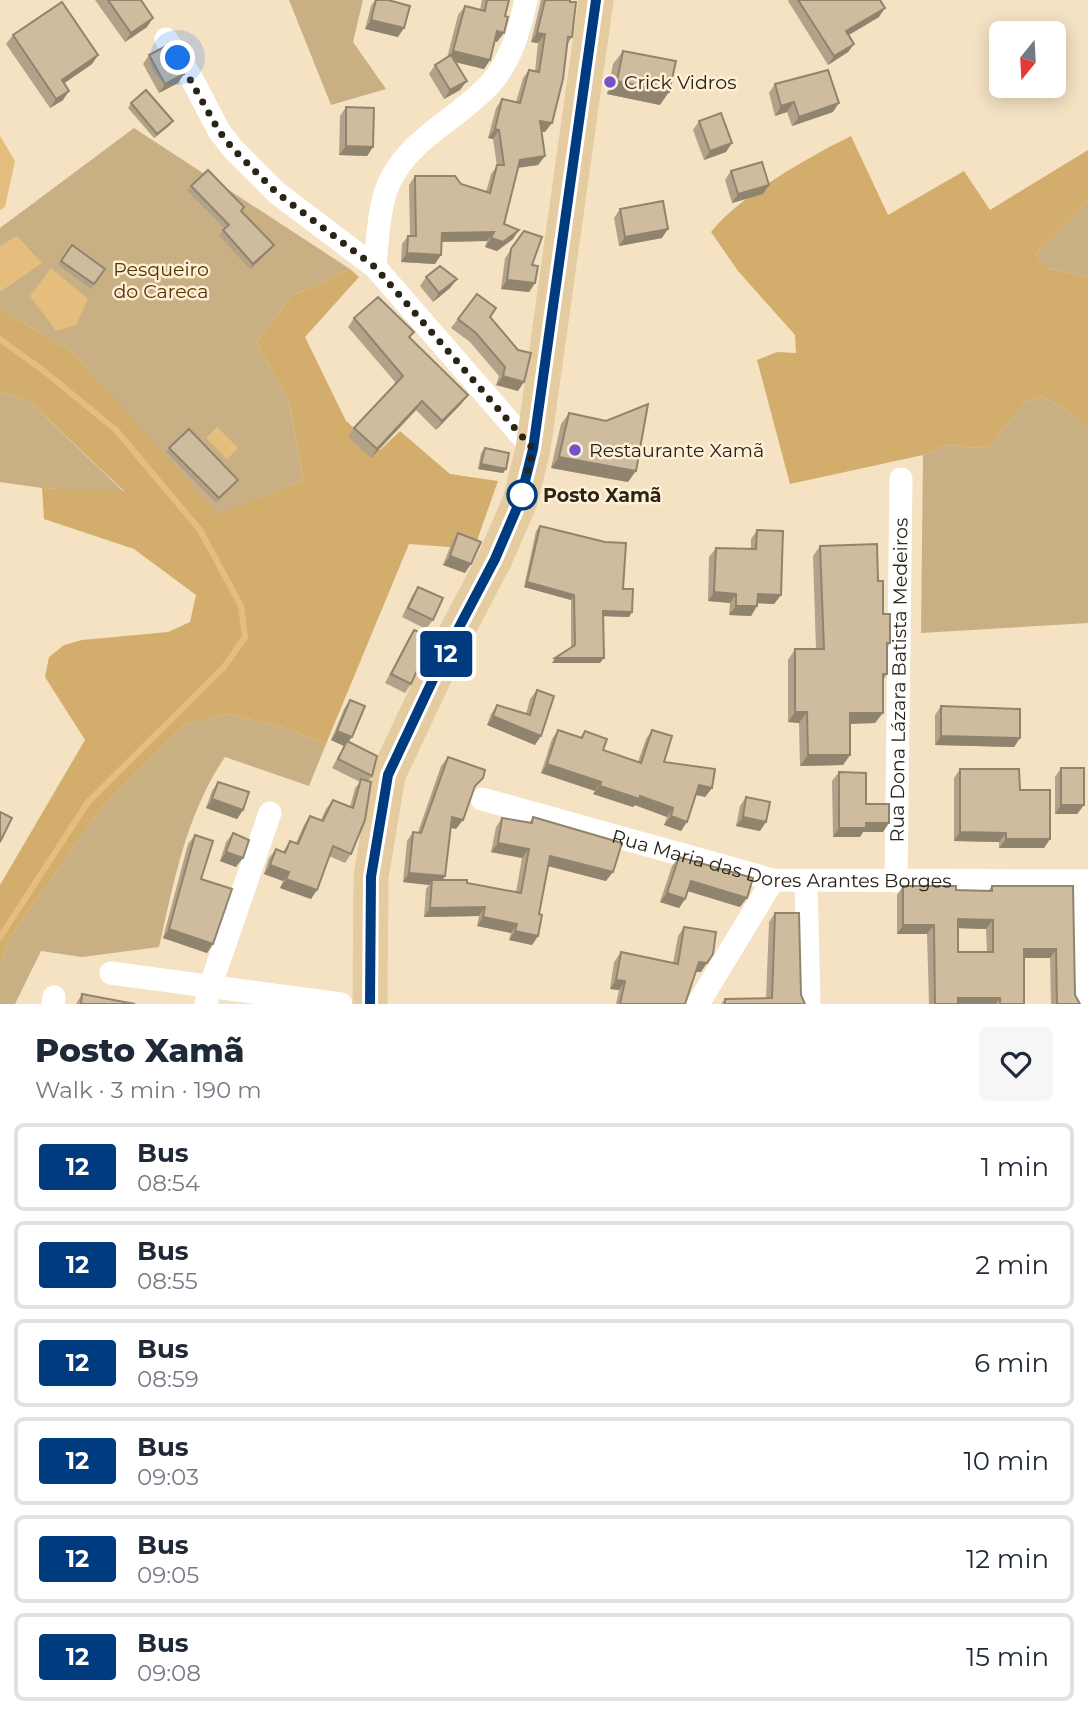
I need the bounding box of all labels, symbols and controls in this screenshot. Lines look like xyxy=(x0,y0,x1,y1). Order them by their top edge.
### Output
north arrow xyxy=(989,21,1066,98)
map controls xyxy=(989,21,1066,98)
your location xyxy=(160,40,195,75)
place label: Crick Vidros xyxy=(624,71,736,94)
marker: Crick Vidros xyxy=(602,74,618,90)
park label: Pesqueiro do Careca xyxy=(113,258,209,303)
place label: Restaurante Xamã xyxy=(589,439,764,462)
marker: Restaurante Xamã xyxy=(567,442,583,458)
marker: Posto Xamã xyxy=(507,480,537,510)
place label: Posto Xamã xyxy=(543,484,662,507)
street label: Rua Dona Lázara Batista Medeiros xyxy=(885,517,913,843)
line badge: 12 xyxy=(414,631,478,677)
text: 12 xyxy=(434,639,458,668)
street label: Rua Maria das Dores Arantes Borges xyxy=(609,825,952,893)
button: heart xyxy=(979,1027,1053,1101)
text: Posto Xamã xyxy=(35,1030,244,1070)
text: Walk · 3 min · 190 m xyxy=(35,1076,262,1104)
text: Bus xyxy=(137,1137,189,1169)
text: 1 min xyxy=(981,1151,1049,1183)
text: 12 xyxy=(66,1152,89,1181)
text: 08:54 xyxy=(137,1169,200,1197)
text: Bus xyxy=(137,1235,189,1267)
text: 2 min xyxy=(975,1249,1049,1281)
text: 12 xyxy=(66,1250,89,1279)
text: 08:55 xyxy=(137,1267,198,1295)
text: Bus xyxy=(137,1333,189,1365)
text: 6 min xyxy=(974,1347,1049,1379)
text: 12 xyxy=(66,1348,89,1377)
text: 08:59 xyxy=(137,1365,199,1393)
text: Bus xyxy=(137,1431,189,1463)
text: 10 min xyxy=(963,1445,1049,1477)
text: 12 xyxy=(66,1446,89,1475)
text: 09:03 xyxy=(137,1463,199,1491)
text: Bus xyxy=(137,1529,189,1561)
text: 12 min xyxy=(966,1543,1049,1575)
text: 12 xyxy=(66,1544,89,1573)
text: 09:05 xyxy=(137,1561,199,1589)
text: Bus xyxy=(137,1627,189,1659)
text: 15 min xyxy=(966,1641,1049,1673)
text: 12 xyxy=(66,1642,89,1671)
text: 09:08 xyxy=(137,1659,201,1687)

